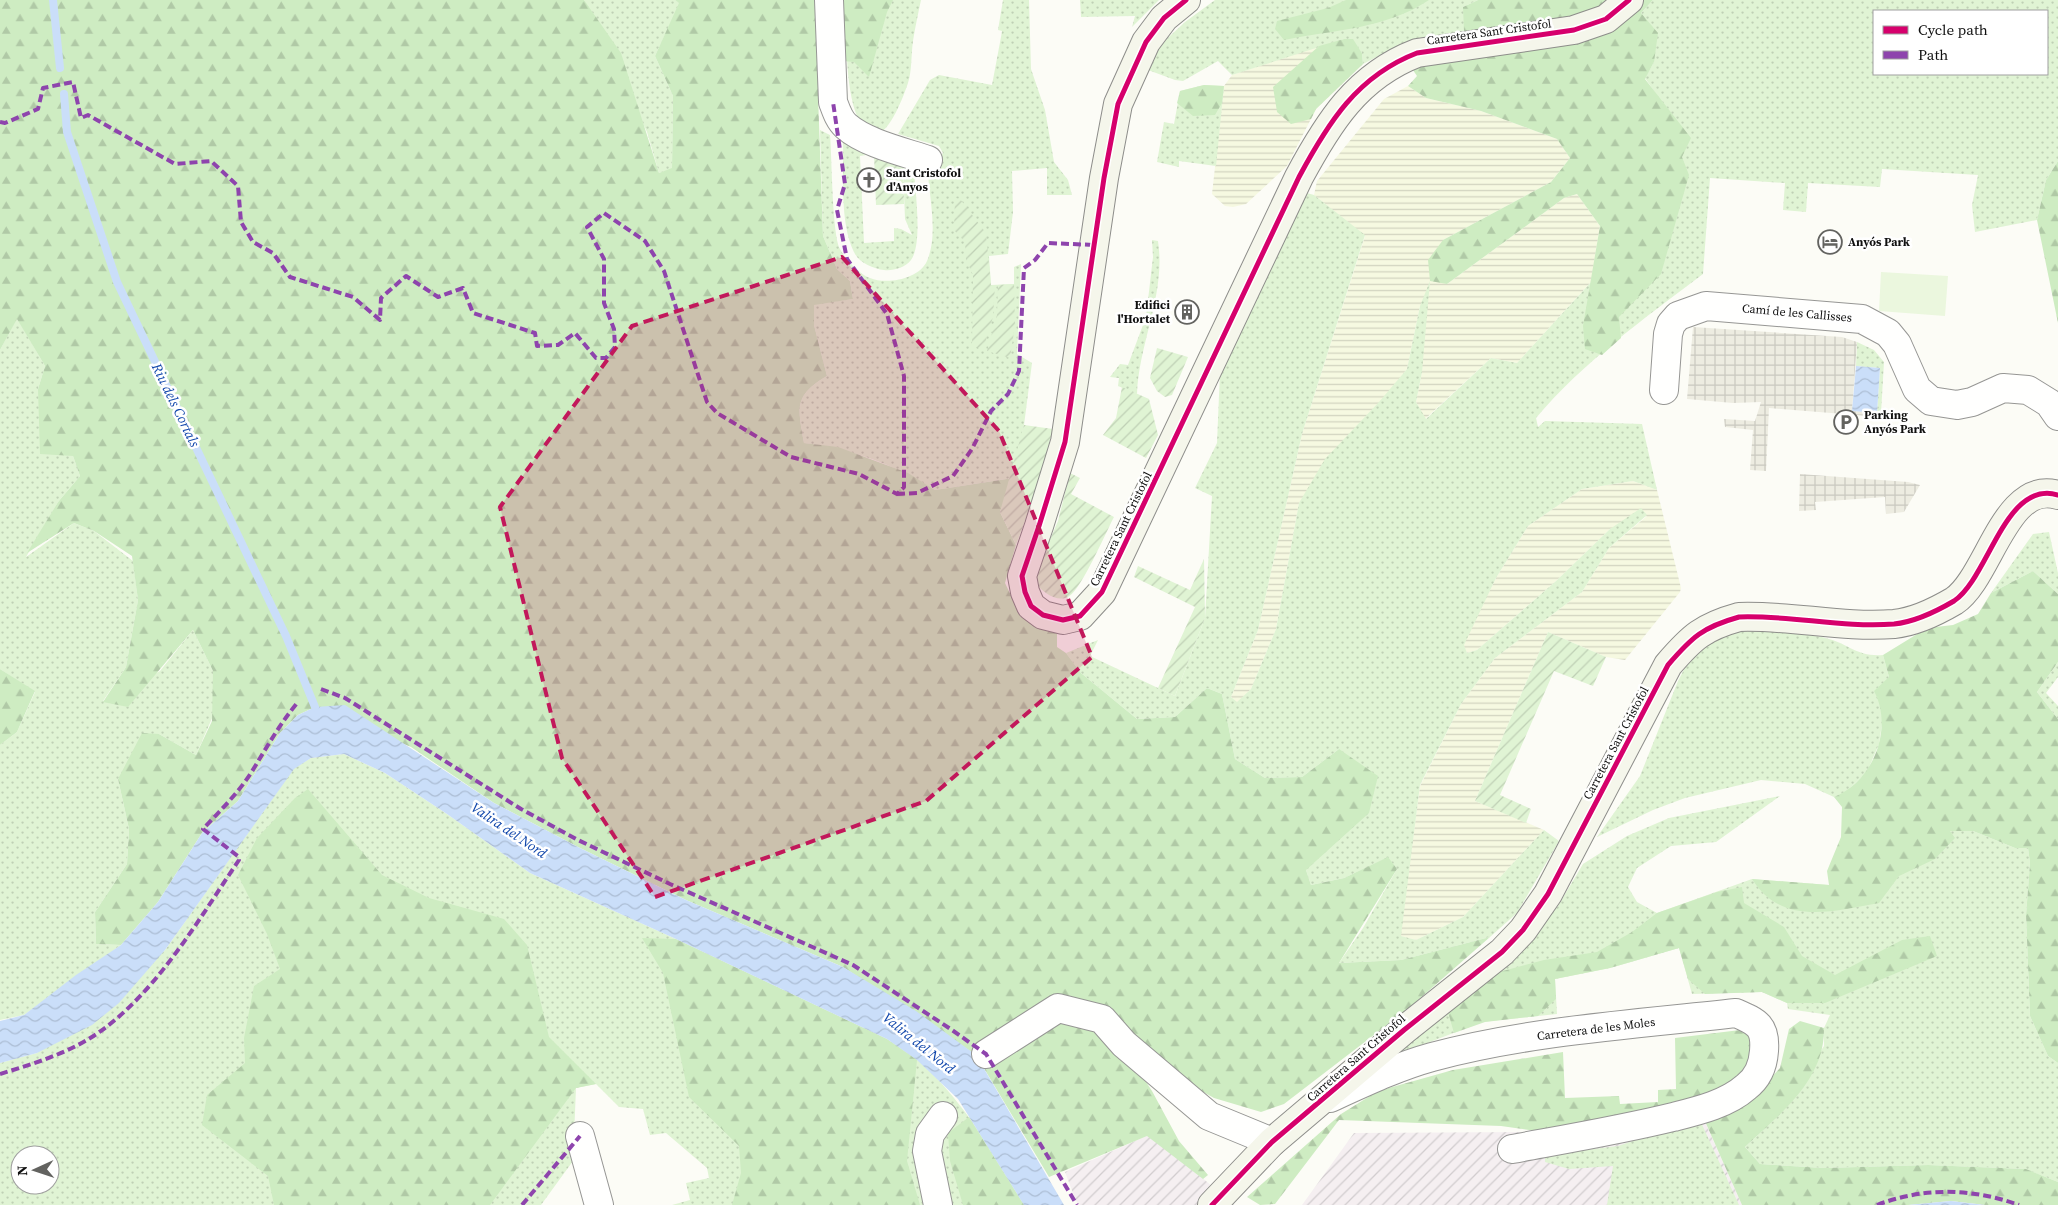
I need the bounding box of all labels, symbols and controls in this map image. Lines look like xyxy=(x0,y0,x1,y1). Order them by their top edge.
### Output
legend xyxy=(1873,10,2048,75)
street label: Carretera Sant Cristofol xyxy=(1426,15,1553,49)
text: Cycle path xyxy=(1918,19,1988,40)
text: Path xyxy=(1918,44,1948,65)
place label: Sant Cristofol d'Anyos xyxy=(886,165,961,195)
church icon: Sant Cristofol d'Anyos xyxy=(856,167,882,193)
hotel icon: Anyós Park xyxy=(1817,229,1843,255)
place label: Anyós Park xyxy=(1848,234,1911,250)
place label: Edifici l'Hortalet xyxy=(1117,297,1171,327)
building icon: Edifici l'Hortalet xyxy=(1174,299,1200,325)
street label: Camí de les Callisses xyxy=(1741,300,1853,326)
water label: Riu dels Cortals xyxy=(147,359,205,451)
place label: Parking Anyós Park xyxy=(1864,407,1927,437)
parking icon: Parking Anyós Park xyxy=(1833,409,1859,435)
street label: Carretera Sant Cristofol xyxy=(1086,469,1156,589)
street label: Carretera Sant Cristofol xyxy=(1579,683,1653,802)
water label: Valira del Nord xyxy=(467,797,551,863)
water label: Valira del Nord xyxy=(879,1008,960,1079)
street label: Carretera Sant Cristofol xyxy=(1303,1010,1409,1105)
street label: Carretera de les Moles xyxy=(1536,1014,1656,1044)
north arrow xyxy=(10,1145,60,1195)
text: N xyxy=(12,1165,32,1176)

